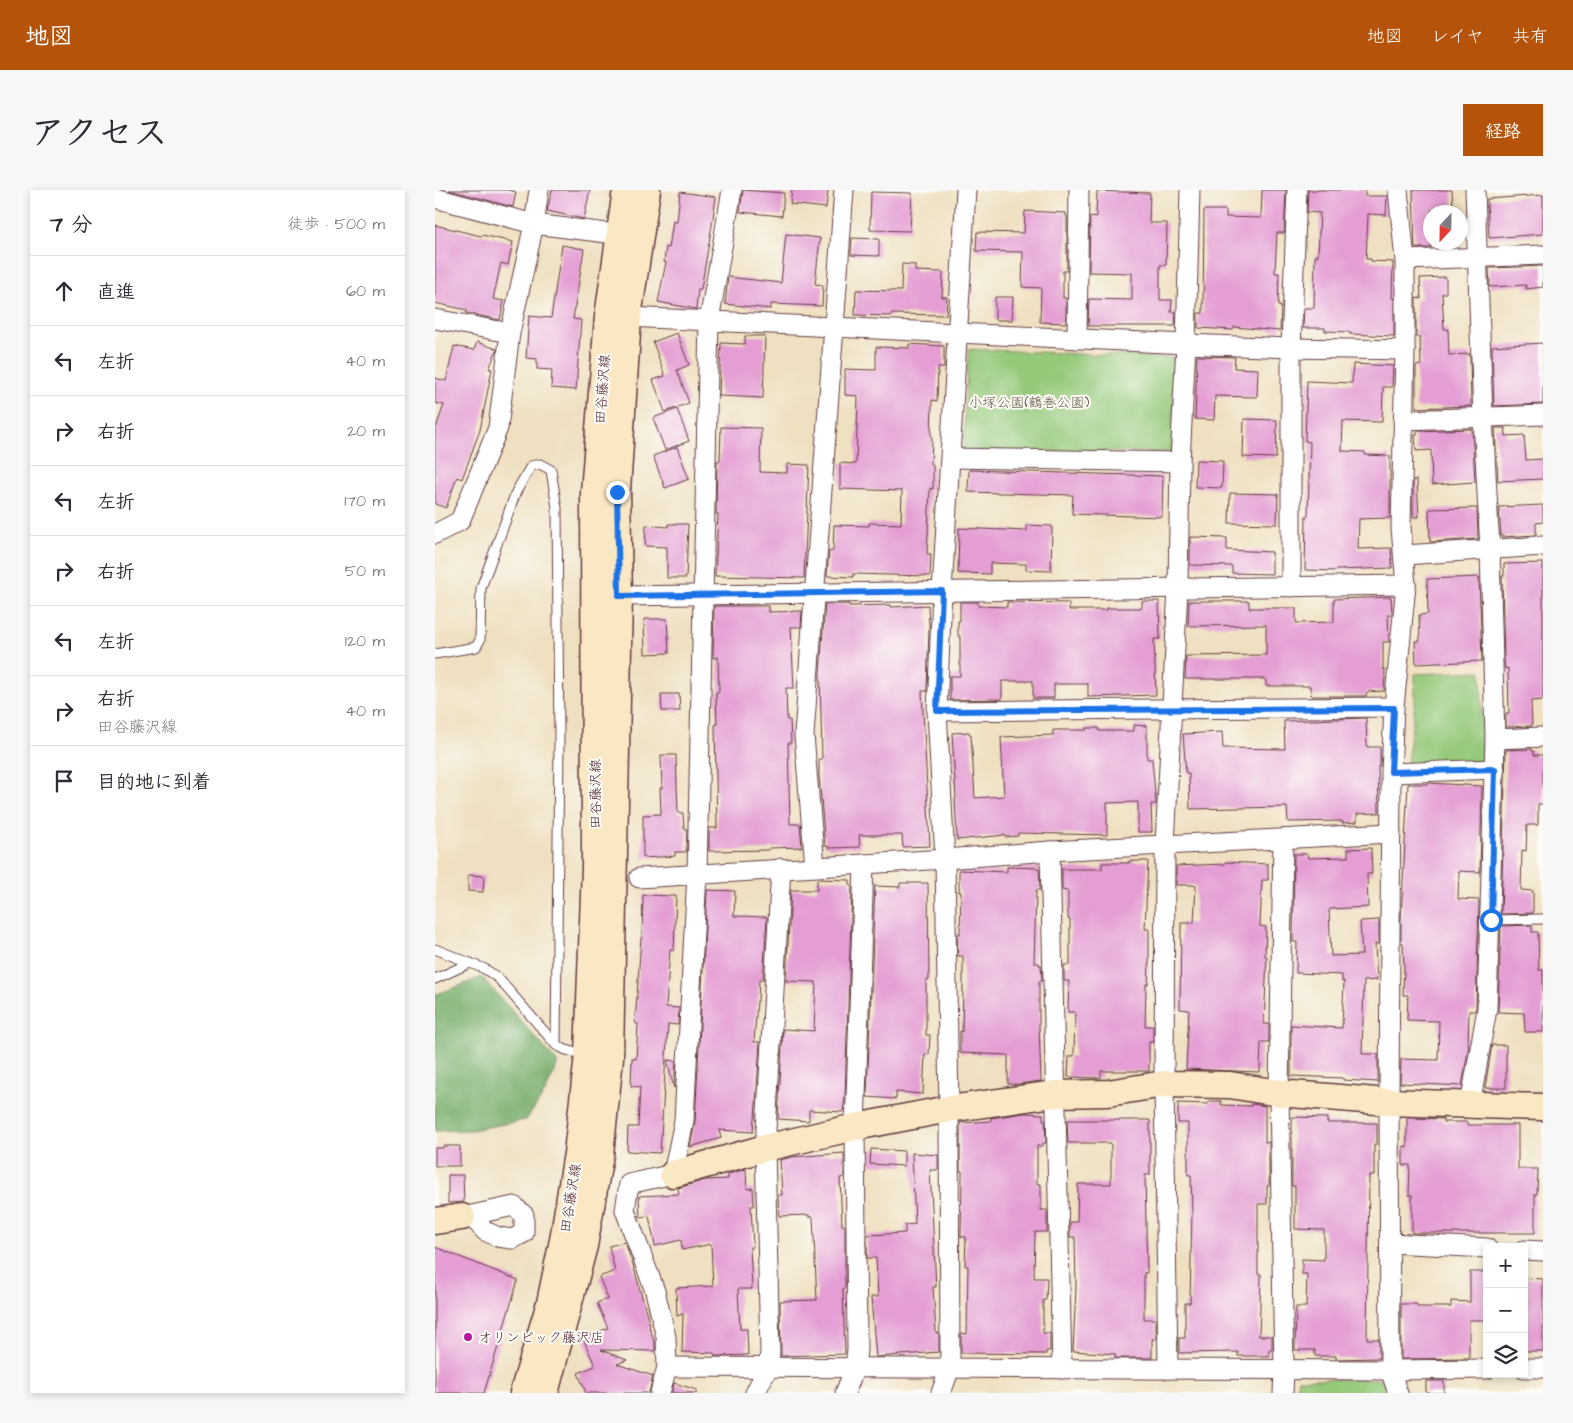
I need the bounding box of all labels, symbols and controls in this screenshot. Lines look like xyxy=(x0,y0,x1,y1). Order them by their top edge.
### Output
text: 地図 xyxy=(25,20,73,54)
text: 地図 xyxy=(1367,24,1403,49)
text: レイヤ xyxy=(1431,24,1484,49)
text: 共有 xyxy=(1512,24,1548,49)
button: 経路 xyxy=(1463,104,1543,156)
text: アクセス xyxy=(30,109,168,158)
north arrow xyxy=(1423,205,1468,250)
text: 7 分 xyxy=(50,210,92,239)
text: 徒歩 · 500 m xyxy=(288,213,385,235)
icon: ahead xyxy=(50,277,78,305)
text: 直進 xyxy=(97,279,135,306)
text: 60 m xyxy=(346,280,385,302)
icon: left xyxy=(50,347,78,375)
text: 左折 xyxy=(97,349,135,376)
text: 40 m xyxy=(345,350,385,372)
street label: 田谷藤沢線 xyxy=(591,353,615,425)
park label: 小塚公園(鶴巻公園) xyxy=(968,393,1090,413)
icon: right xyxy=(50,417,78,445)
text: 右折 xyxy=(97,419,135,446)
text: 20 m xyxy=(347,420,385,442)
route end xyxy=(606,481,629,504)
icon: left xyxy=(50,487,78,515)
text: 左折 xyxy=(97,489,135,516)
text: 170 m xyxy=(344,490,385,512)
icon: right xyxy=(50,557,78,585)
text: 右折 xyxy=(97,559,135,586)
text: 50 m xyxy=(345,560,385,582)
icon: left xyxy=(50,627,78,655)
text: 左折 xyxy=(97,629,135,656)
text: 120 m xyxy=(345,630,385,652)
text: 右折 xyxy=(97,686,135,713)
icon: right xyxy=(50,697,78,725)
text: 40 m xyxy=(345,700,385,722)
text: 田谷藤沢線 xyxy=(97,716,177,738)
street label: 田谷藤沢線 xyxy=(586,759,606,829)
icon: arrive xyxy=(50,767,78,795)
text: 目的地に到着 xyxy=(97,769,211,796)
route start xyxy=(1480,909,1503,932)
street label: 田谷藤沢線 xyxy=(556,1162,586,1234)
map controls xyxy=(1483,1243,1528,1378)
button: + xyxy=(1483,1243,1528,1288)
button: − xyxy=(1483,1288,1528,1333)
place label: オリンピック藤沢店 xyxy=(478,1328,604,1348)
marker: オリンピック藤沢店 xyxy=(462,1331,474,1343)
button: layers xyxy=(1483,1333,1528,1378)

